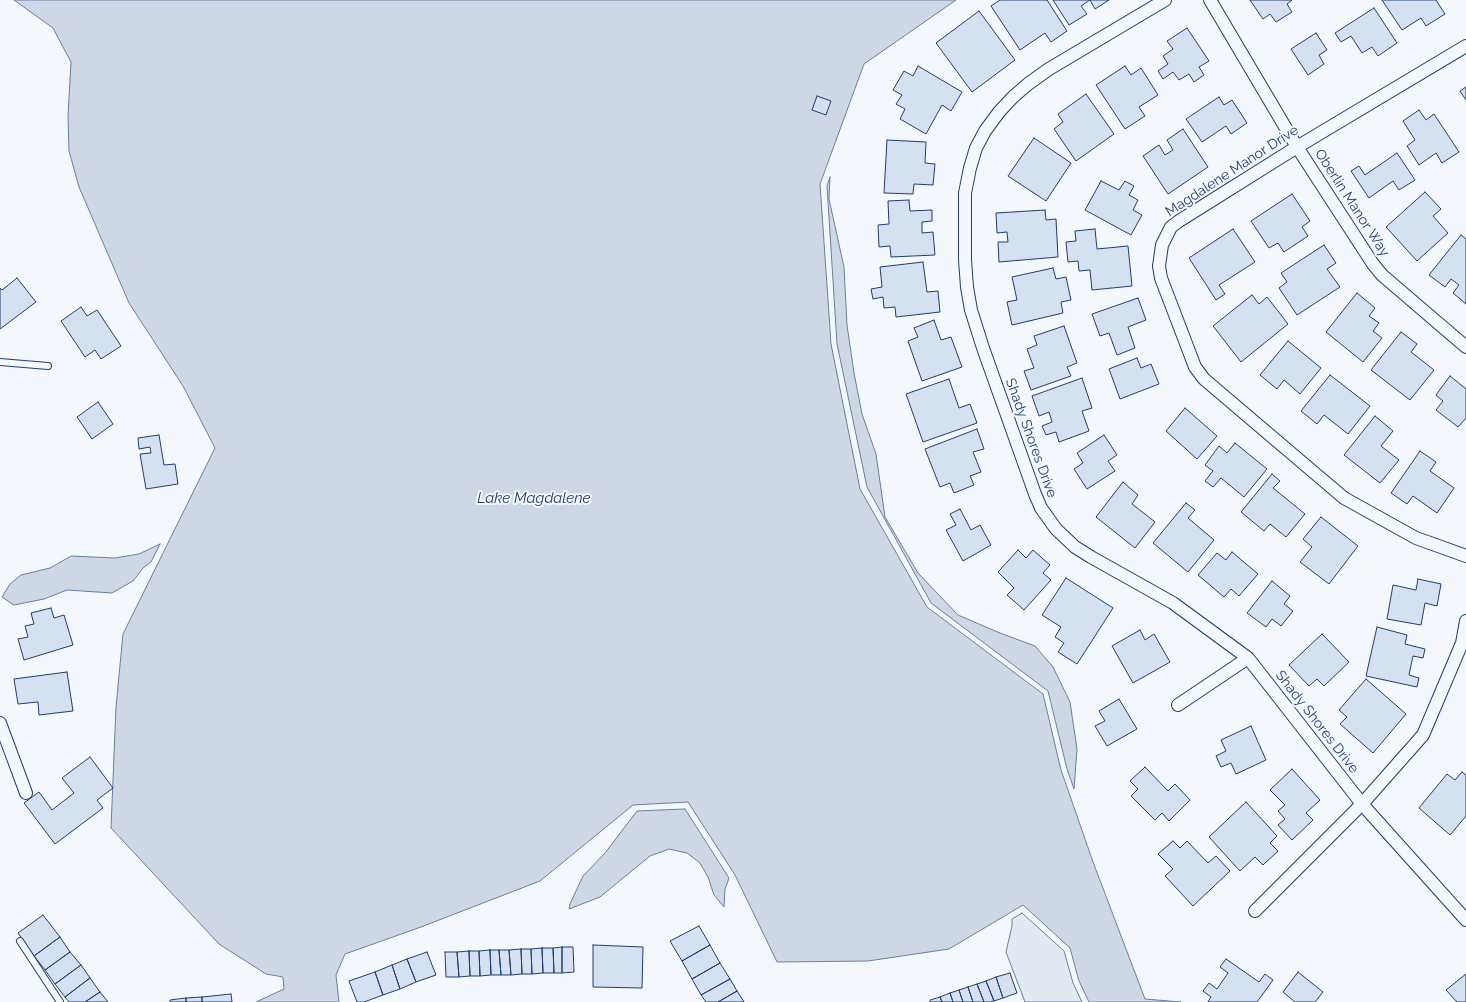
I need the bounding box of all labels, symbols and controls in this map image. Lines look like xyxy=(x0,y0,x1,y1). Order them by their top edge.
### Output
street label: Magdalene Manor Drive xyxy=(1162,122,1302,220)
street label: Oberlin Manor Way xyxy=(1311,146,1393,260)
street label: Shady Shores Drive xyxy=(1002,376,1060,500)
water label: Lake Magdalene xyxy=(477,489,591,507)
street label: Shady Shores Drive xyxy=(1272,667,1362,777)

